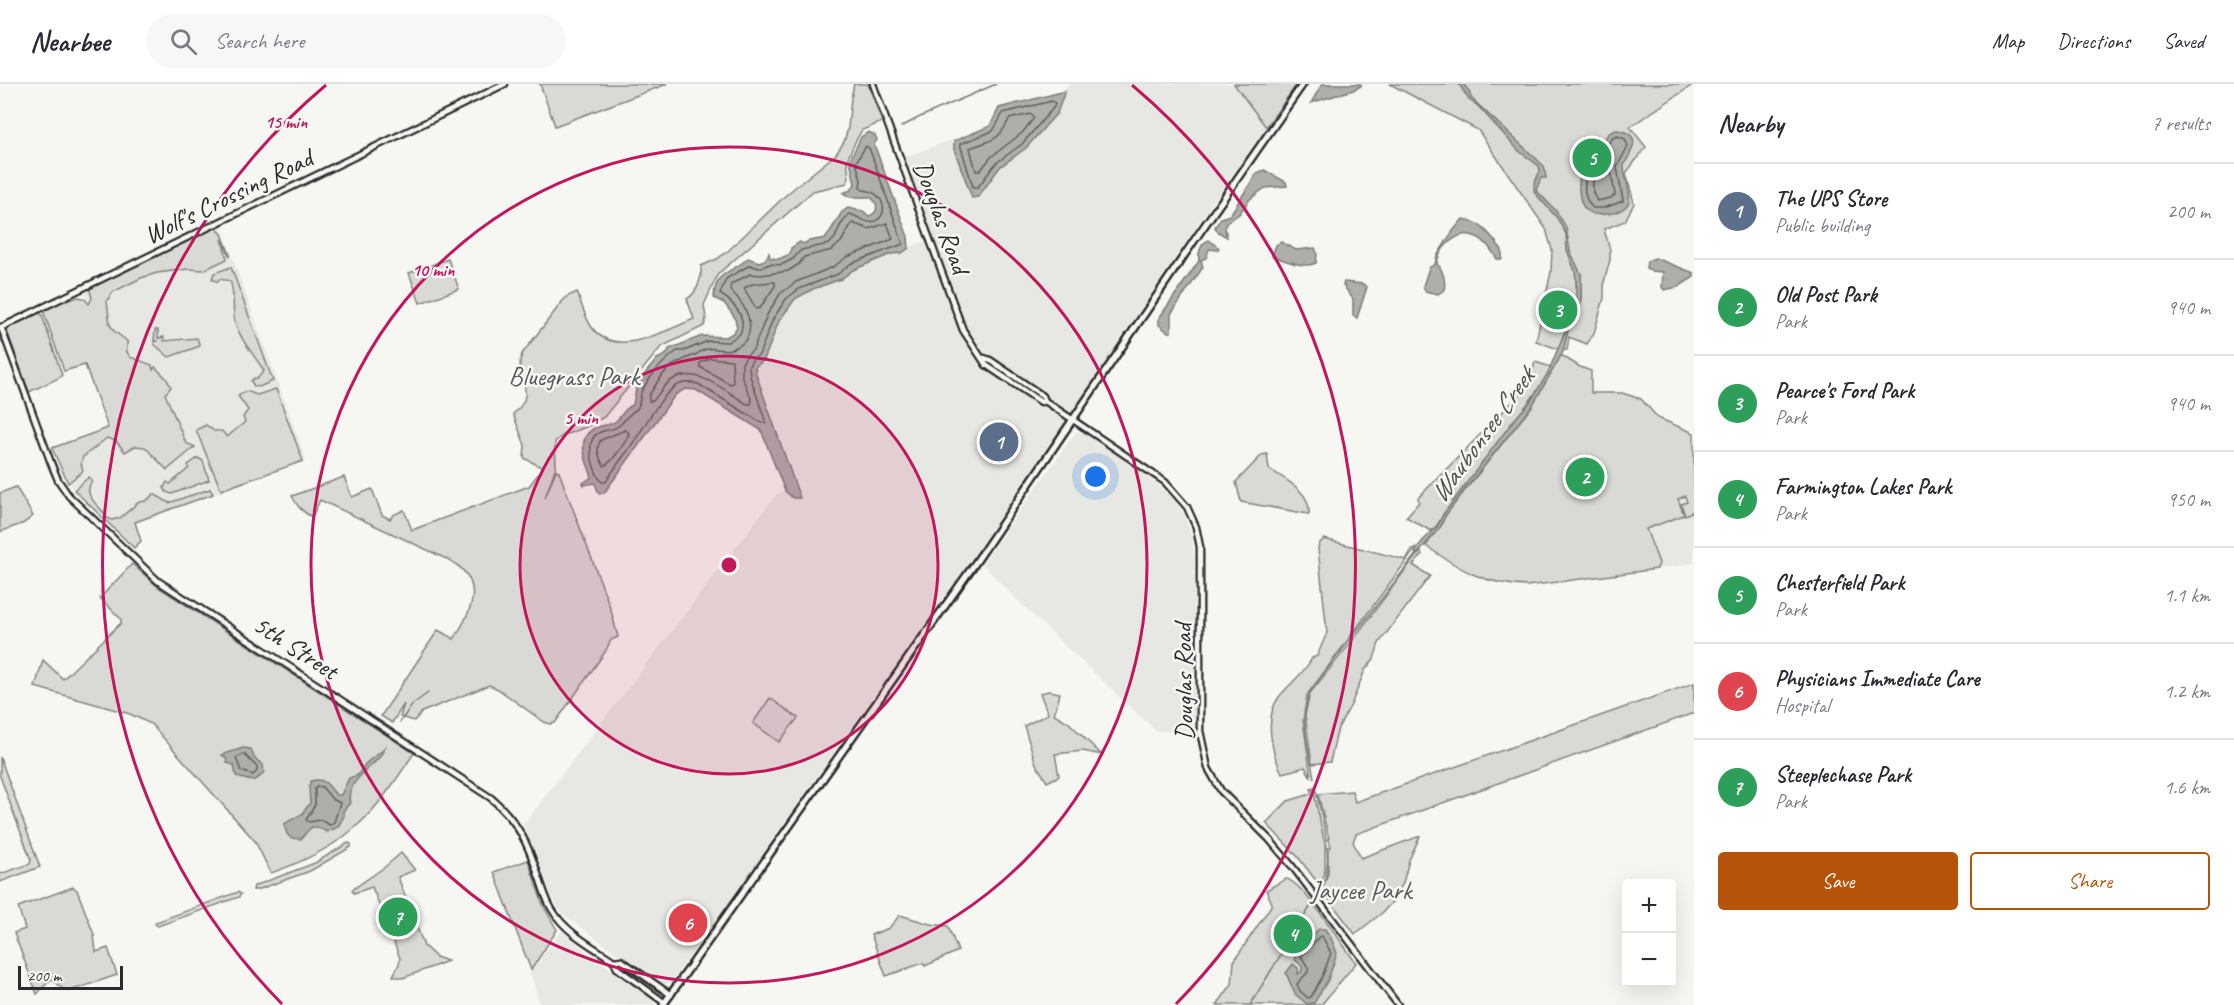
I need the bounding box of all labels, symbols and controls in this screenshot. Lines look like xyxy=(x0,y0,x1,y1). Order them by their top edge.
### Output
search box xyxy=(146,14,566,68)
text: Nearbee xyxy=(30,24,110,59)
icon: search xyxy=(167,25,200,58)
text: Search here xyxy=(215,27,304,55)
text: Map xyxy=(1992,28,2024,54)
text: Directions xyxy=(2057,28,2130,54)
text: Saved xyxy=(2163,28,2204,54)
text: Nearby xyxy=(1718,107,1783,140)
text: 15 min xyxy=(265,111,308,133)
text: 7 results xyxy=(2151,111,2210,136)
pin: 5 xyxy=(1572,136,1612,181)
street label: Wolf's Crossing Road xyxy=(139,140,321,251)
street label: Douglas Road xyxy=(906,157,978,281)
text: The UPS Store xyxy=(1775,185,1887,213)
text: 1 xyxy=(1733,199,1742,224)
text: 200 m xyxy=(2167,199,2210,224)
text: Public building xyxy=(1775,213,1870,238)
text: 10 min xyxy=(412,259,455,281)
text: Old Post Park xyxy=(1775,281,1877,309)
pin: 3 xyxy=(1538,288,1578,332)
text: 2 xyxy=(1733,295,1742,320)
text: 940 m xyxy=(2167,295,2210,320)
text: Park xyxy=(1775,309,1807,334)
water label: Waubonsee Creek xyxy=(1422,358,1545,509)
park label: Bluegrass Park xyxy=(509,360,642,393)
text: Pearce's Ford Park xyxy=(1775,377,1914,405)
text: 3 xyxy=(1733,391,1742,416)
text: 940 m xyxy=(2167,391,2210,416)
text: Park xyxy=(1775,405,1807,430)
text: 5 min xyxy=(564,407,599,429)
pin: 1 xyxy=(980,420,1018,464)
pin: 2 xyxy=(1566,454,1604,500)
your location xyxy=(1081,462,1110,491)
text: Farmington Lakes Park xyxy=(1775,473,1951,501)
text: 4 xyxy=(1733,487,1742,512)
text: 950 m xyxy=(2167,487,2210,512)
text: Park xyxy=(1775,501,1807,526)
centre of rings xyxy=(719,555,739,575)
text: Chesterfield Park xyxy=(1775,569,1904,597)
text: 5 xyxy=(1733,583,1742,608)
text: 1.1 km xyxy=(2164,583,2210,608)
text: Park xyxy=(1775,597,1807,622)
street label: 5th Street xyxy=(247,608,346,688)
street label: Douglas Road xyxy=(1166,619,1201,741)
text: Physicians Immediate Care xyxy=(1775,665,1980,693)
text: 6 xyxy=(1733,679,1742,704)
text: 1.2 km xyxy=(2164,679,2210,704)
text: Hospital xyxy=(1775,693,1830,718)
text: Steeplechase Park xyxy=(1775,761,1911,789)
text: 7 xyxy=(1733,775,1742,800)
text: 1.6 km xyxy=(2164,775,2210,800)
text: Park xyxy=(1775,789,1807,814)
button: Save xyxy=(1718,852,1958,910)
button: Share xyxy=(1970,852,2210,910)
park label: Jaycee Park xyxy=(1309,874,1414,907)
map controls xyxy=(1622,879,1676,987)
button: + xyxy=(1622,879,1676,933)
pin: 7 xyxy=(378,894,418,940)
pin: 6 xyxy=(668,900,708,946)
pin: 4 xyxy=(1274,912,1312,956)
button: − xyxy=(1622,933,1676,987)
scale bar xyxy=(18,963,123,990)
text: 200 m xyxy=(27,966,61,986)

